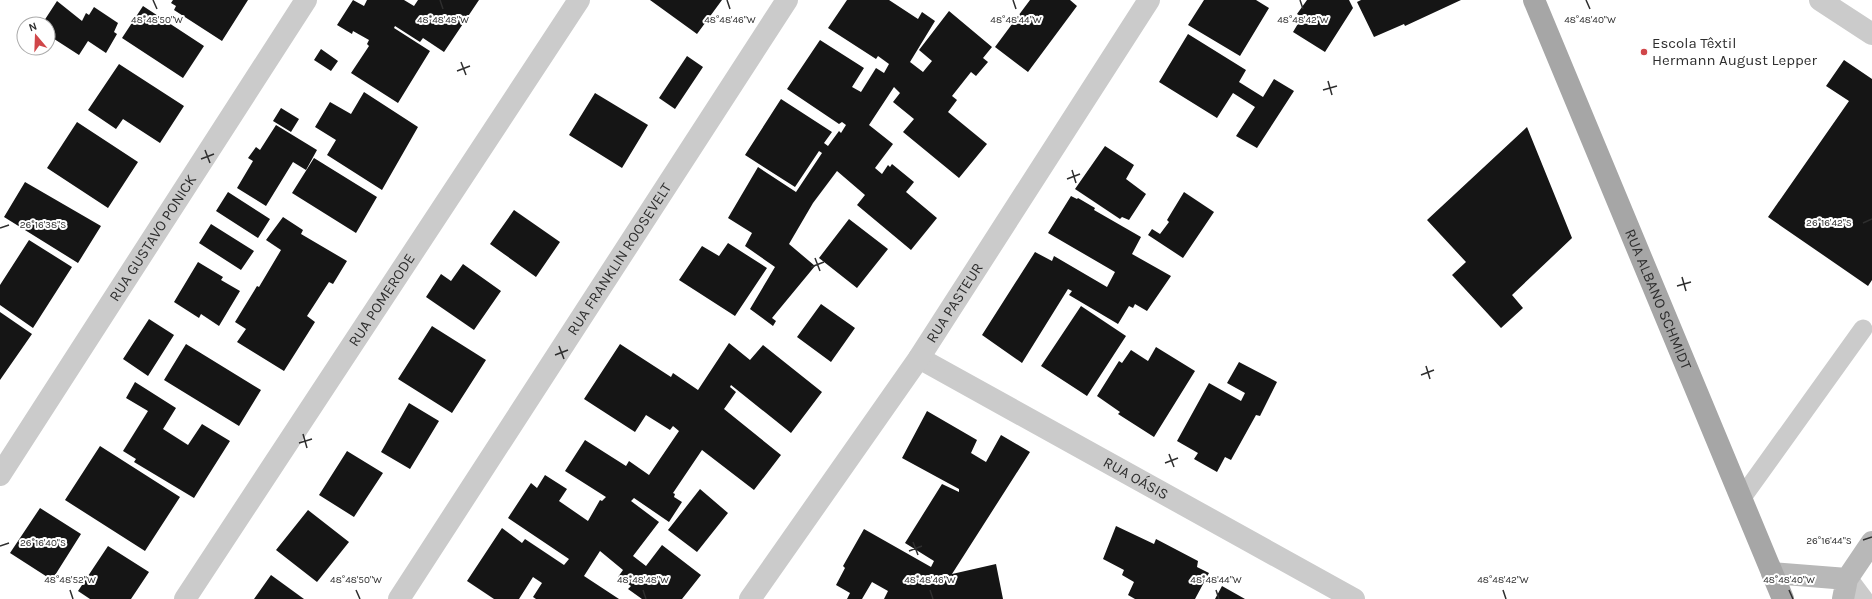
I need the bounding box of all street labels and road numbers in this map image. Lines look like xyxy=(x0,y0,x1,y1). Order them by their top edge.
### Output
street label: RUA GUSTAVO PONICK xyxy=(105,171,200,305)
street label: RUA FRANKLIN ROOSEVELT xyxy=(563,179,675,339)
street label: RUA ALBANO SCHMIDT xyxy=(1621,226,1696,373)
street label: RUA POMERODE xyxy=(345,250,419,350)
street label: RUA PASTEUR xyxy=(922,259,987,346)
street label: RUA OÁSIS xyxy=(1100,453,1172,503)

